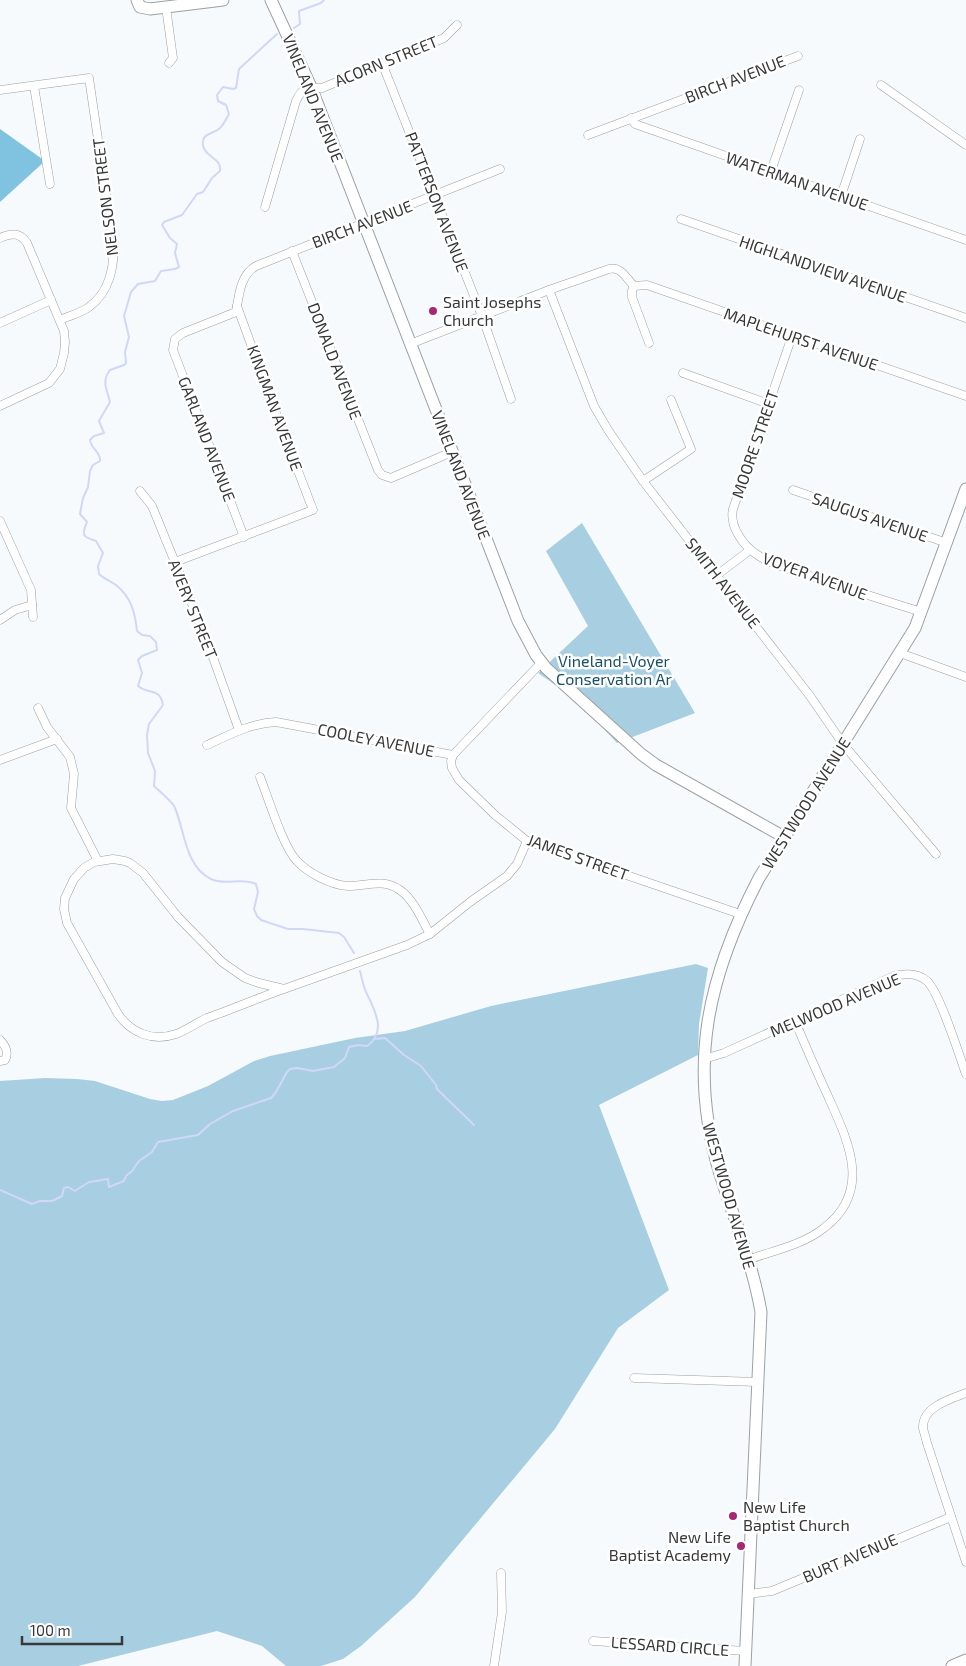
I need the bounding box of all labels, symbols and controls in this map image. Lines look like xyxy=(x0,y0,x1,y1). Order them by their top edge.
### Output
street label: VINELAND AVENUE xyxy=(279,31,348,165)
street label: ACORN STREET xyxy=(331,31,440,90)
street label: BIRCH AVENUE xyxy=(682,51,788,106)
street label: PATTERSON AVENUE xyxy=(402,129,473,275)
street label: NELSON STREET xyxy=(88,137,121,257)
street label: WATERMAN AVENUE xyxy=(723,147,871,214)
street label: BIRCH AVENUE xyxy=(309,196,415,251)
street label: HIGHLANDVIEW AVENUE xyxy=(737,231,909,306)
place label: Saint Josephs Church xyxy=(443,292,541,329)
street label: DONALD AVENUE xyxy=(304,300,366,422)
street label: MAPLEHURST AVENUE xyxy=(722,303,881,374)
marker: Saint Josephs Church xyxy=(427,305,439,317)
street label: KINGMAN AVENUE xyxy=(244,342,307,473)
street label: GARLAND AVENUE xyxy=(175,374,240,504)
street label: MOORE STREET xyxy=(727,387,782,500)
street label: VINELAND AVENUE xyxy=(428,408,495,542)
street label: SAUGUS AVENUE xyxy=(810,488,931,545)
street label: SMITH AVENUE xyxy=(682,534,765,632)
street label: VOYER AVENUE xyxy=(760,548,870,603)
street label: AVERY STREET xyxy=(165,556,222,661)
park label: Vineland-Voyer Conservation Ar xyxy=(556,651,672,688)
street label: COOLEY AVENUE xyxy=(316,719,436,760)
street label: WESTWOOD AVENUE xyxy=(757,733,854,872)
street label: JAMES STREET xyxy=(525,829,631,884)
street label: MELWOOD AVENUE xyxy=(767,968,903,1041)
street label: WESTWOOD AVENUE xyxy=(699,1120,760,1271)
place label: New Life Baptist Church xyxy=(743,1497,850,1534)
marker: New Life Baptist Church xyxy=(727,1510,739,1522)
place label: New Life Baptist Academy xyxy=(609,1527,732,1564)
street label: BURT AVENUE xyxy=(799,1529,900,1586)
marker: New Life Baptist Academy xyxy=(735,1540,747,1552)
scale bar xyxy=(22,1614,122,1646)
text: 100 m xyxy=(30,1621,71,1639)
street label: LESSARD CIRCLE xyxy=(610,1632,730,1659)

